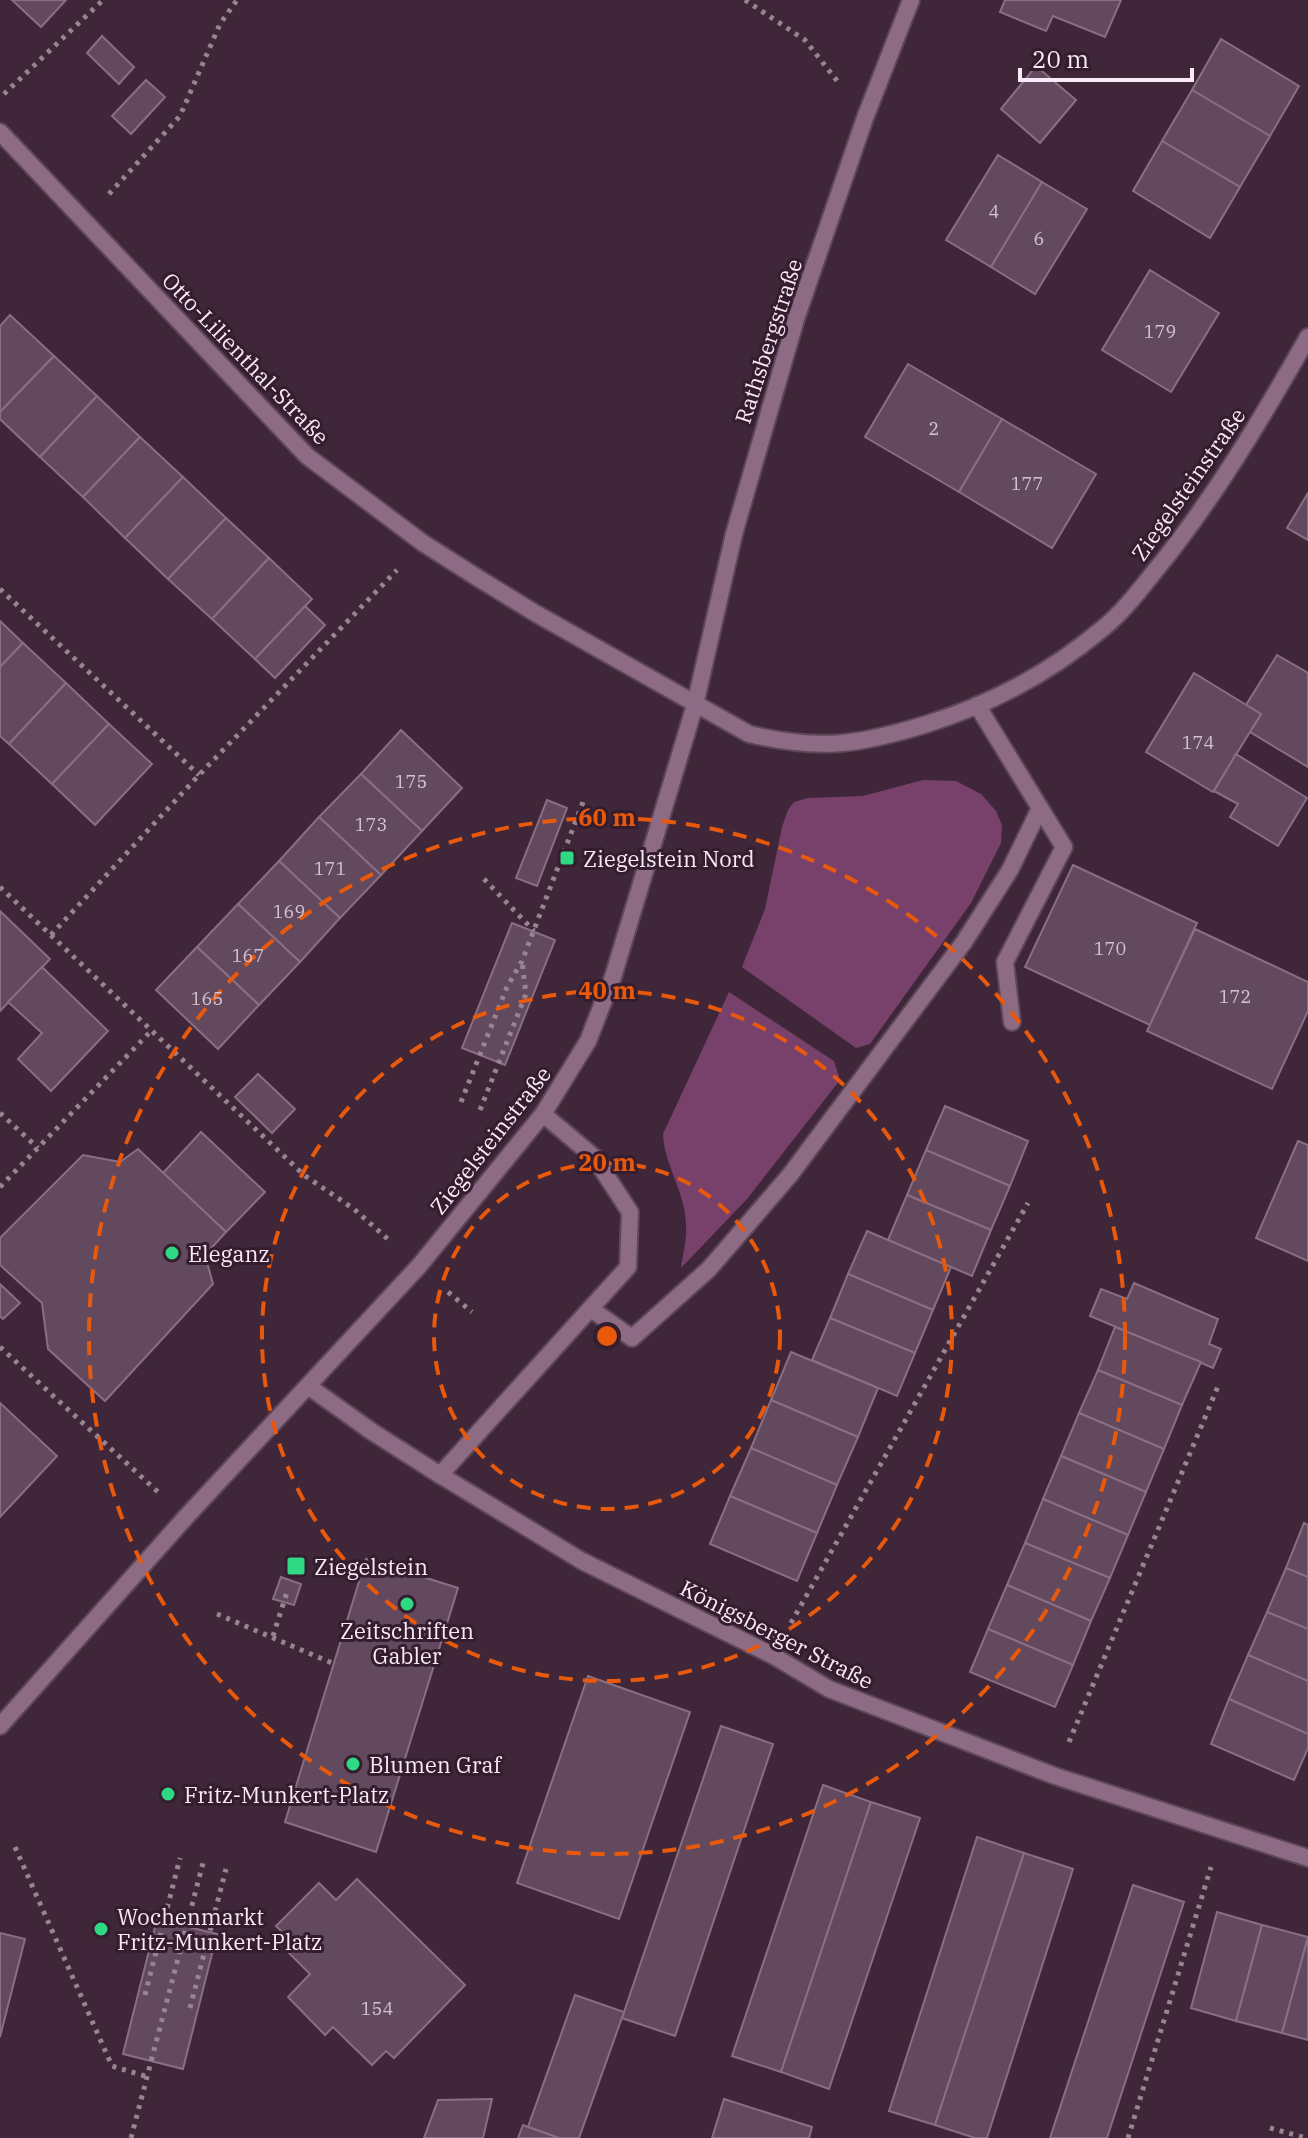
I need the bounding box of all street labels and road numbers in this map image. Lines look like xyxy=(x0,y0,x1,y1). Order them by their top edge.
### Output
street label: Rathsbergstraße xyxy=(728,255,808,427)
street label: Otto-Lilienthal-Straße xyxy=(156,266,336,450)
street label: Ziegelsteinstraße xyxy=(1124,402,1252,566)
street label: Ziegelsteinstraße xyxy=(423,1060,557,1220)
street label: Königsberger Straße xyxy=(676,1573,878,1695)

